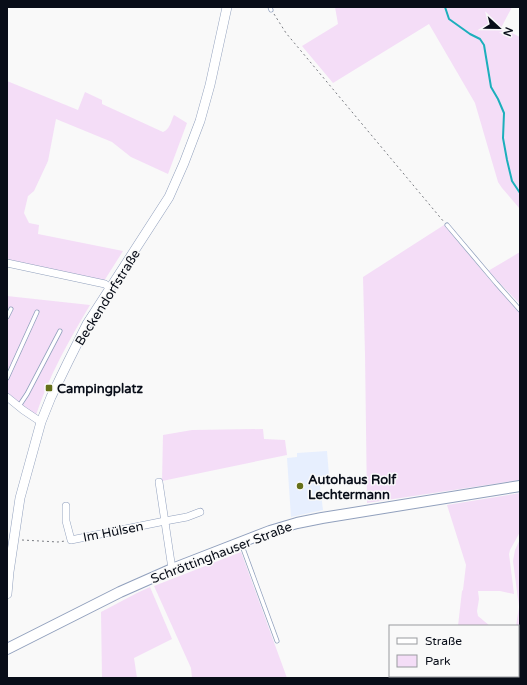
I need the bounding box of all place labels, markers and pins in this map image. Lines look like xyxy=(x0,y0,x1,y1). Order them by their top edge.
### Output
place label: Campingplatz xyxy=(57,381,143,397)
marker: Campingplatz xyxy=(44,383,54,393)
place label: Autohaus Rolf Lechtermann xyxy=(308,472,397,503)
marker: Autohaus Rolf Lechtermann xyxy=(295,481,305,491)

